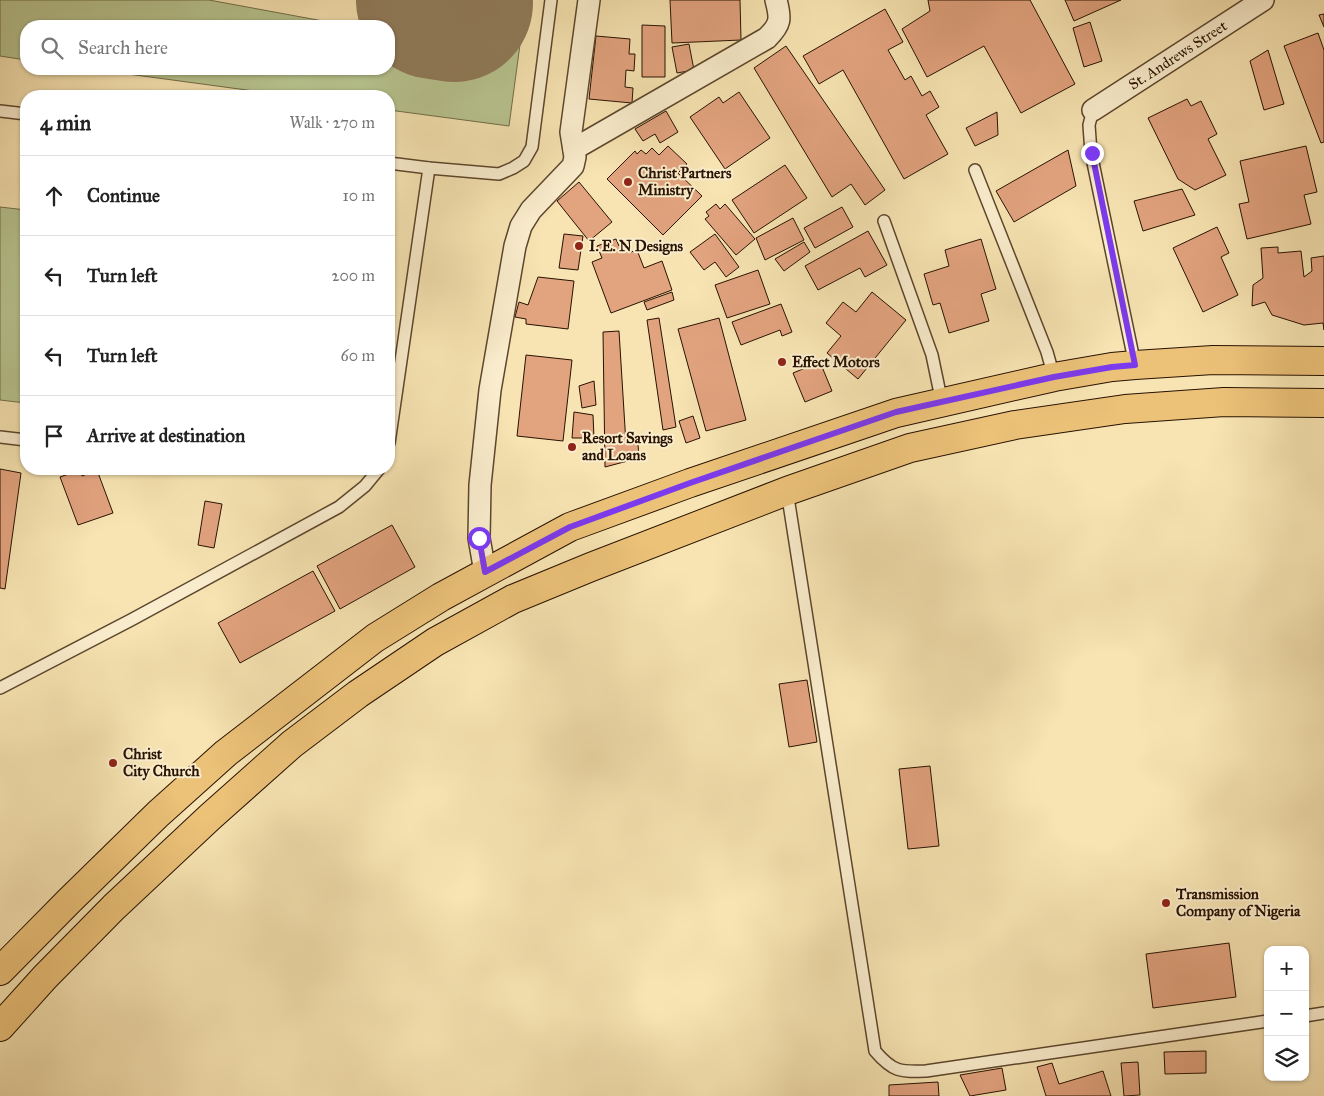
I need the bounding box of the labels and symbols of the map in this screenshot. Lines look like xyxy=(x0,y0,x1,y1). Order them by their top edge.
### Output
street label: St. Andrews Street xyxy=(1125,16,1231,94)
route end xyxy=(1081,142,1104,165)
place label: Christ Partners Ministry xyxy=(638,164,732,200)
marker: Christ Partners Ministry xyxy=(622,176,634,188)
place label: I. E. N Designs xyxy=(589,237,684,256)
marker: I. E. N Designs xyxy=(573,240,585,252)
place label: Effect Motors xyxy=(792,353,880,371)
marker: Effect Motors xyxy=(776,356,788,368)
place label: Resort Savings and Loans xyxy=(582,429,673,464)
marker: Resort Savings and Loans xyxy=(566,441,578,453)
route start xyxy=(468,527,491,550)
place label: Christ City Church xyxy=(123,745,200,781)
marker: Christ City Church xyxy=(107,757,119,769)
place label: Transmission Company of Nigeria xyxy=(1175,885,1301,921)
marker: Transmission Company of Nigeria xyxy=(1160,897,1172,909)

